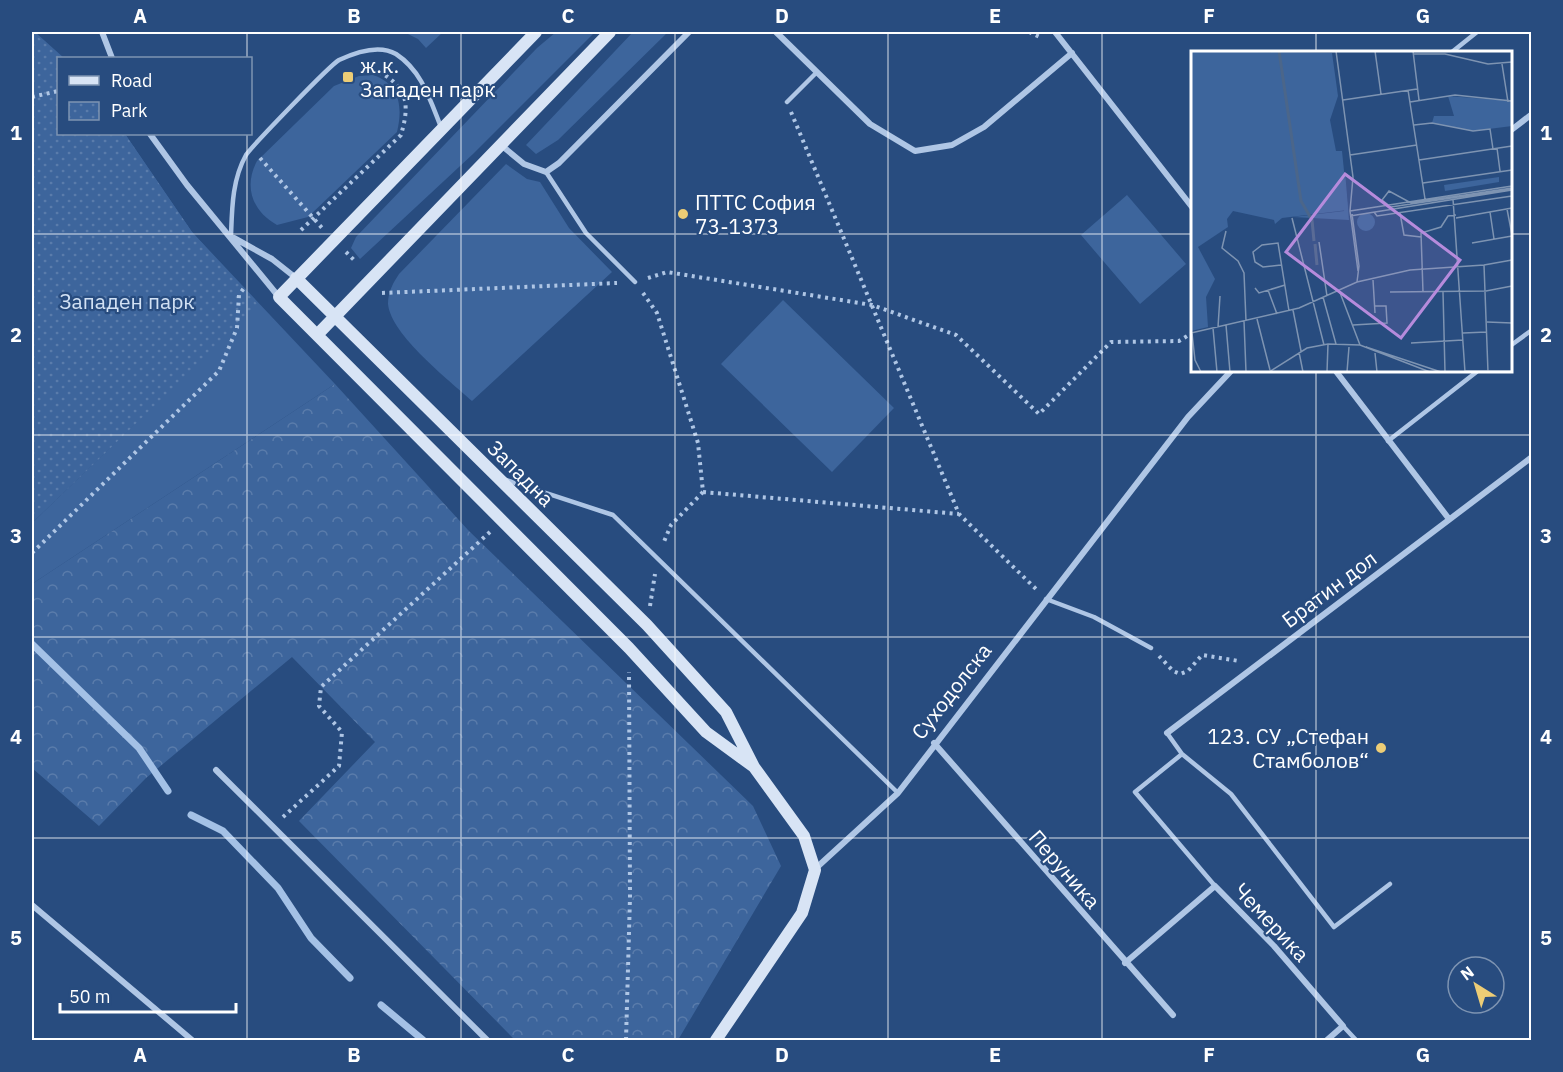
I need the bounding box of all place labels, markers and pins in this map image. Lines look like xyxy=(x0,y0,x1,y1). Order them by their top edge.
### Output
place label: ж.к. Западен парк xyxy=(360,51,496,103)
marker: ж.к. Западен парк xyxy=(341,70,355,84)
place label: ПТТС София 73-1373 xyxy=(695,188,816,240)
marker: ПТТС София 73-1373 xyxy=(676,207,690,221)
place label: 123. СУ „Стефан Стамболов“ xyxy=(1207,722,1369,774)
marker: 123. СУ „Стефан Стамболов“ xyxy=(1374,741,1388,755)

